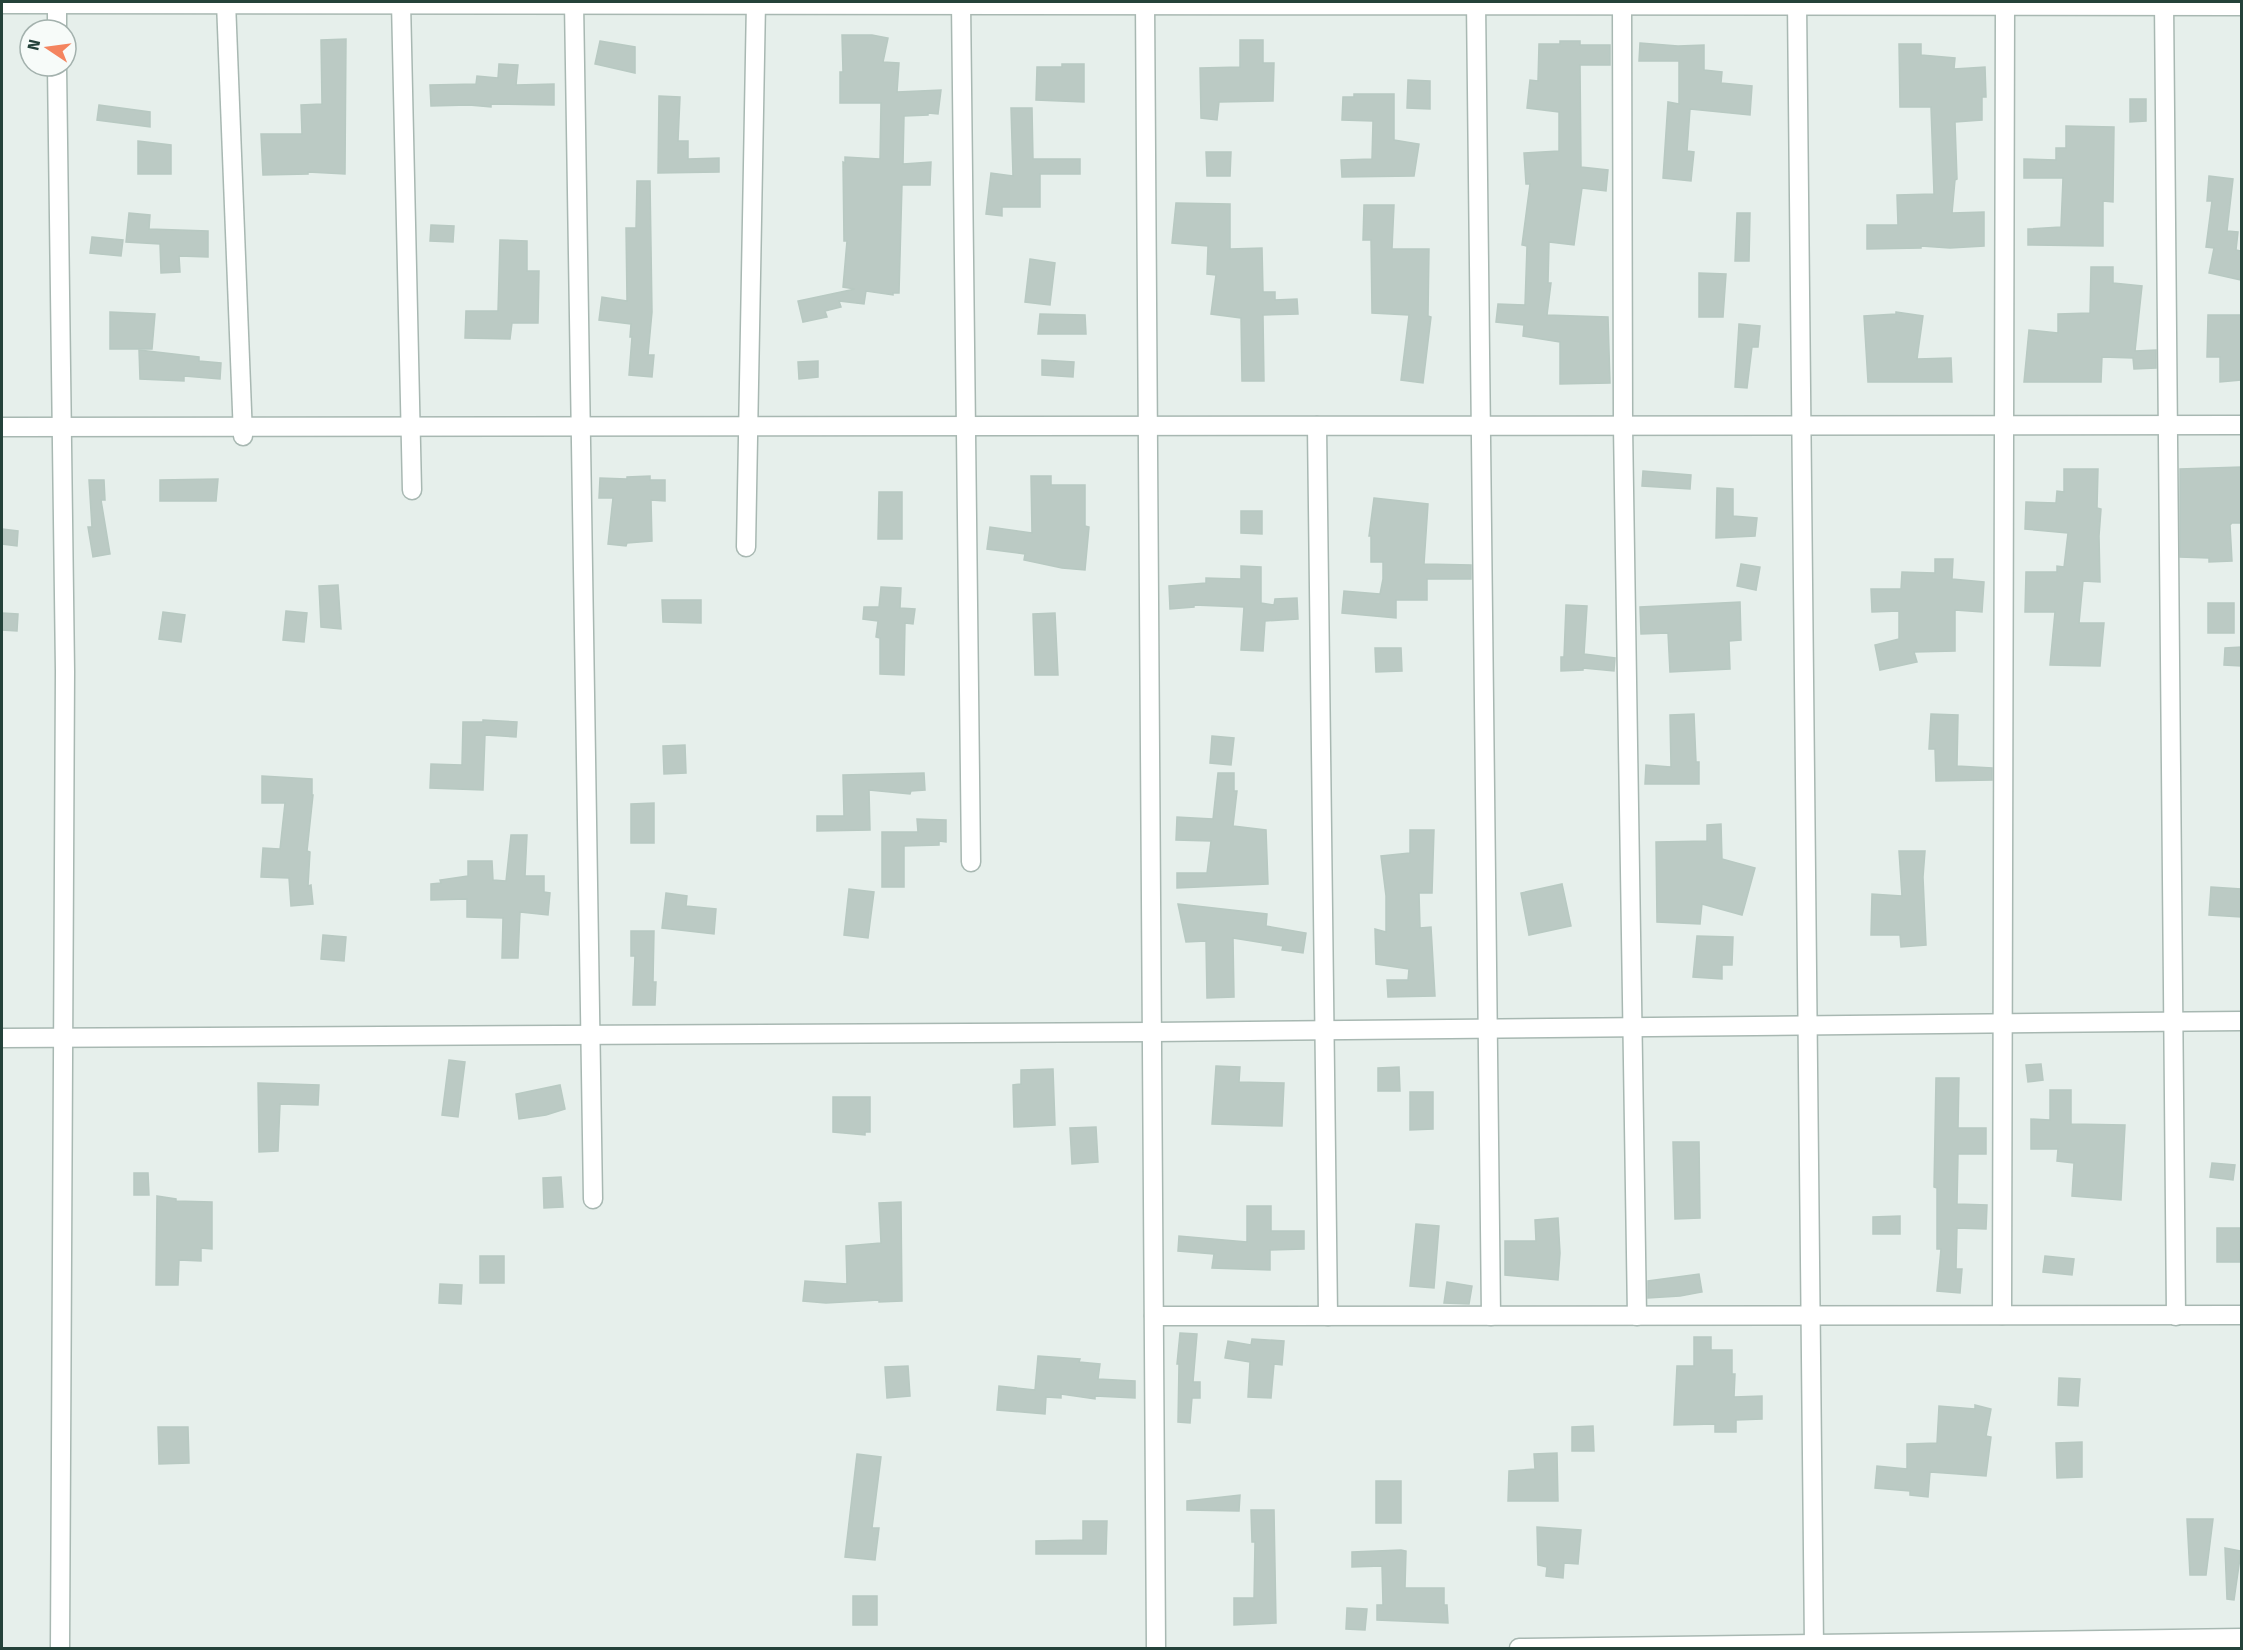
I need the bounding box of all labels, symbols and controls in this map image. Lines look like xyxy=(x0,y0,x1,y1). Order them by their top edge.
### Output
north arrow xyxy=(18,18,78,78)
text: N xyxy=(23,37,44,52)

